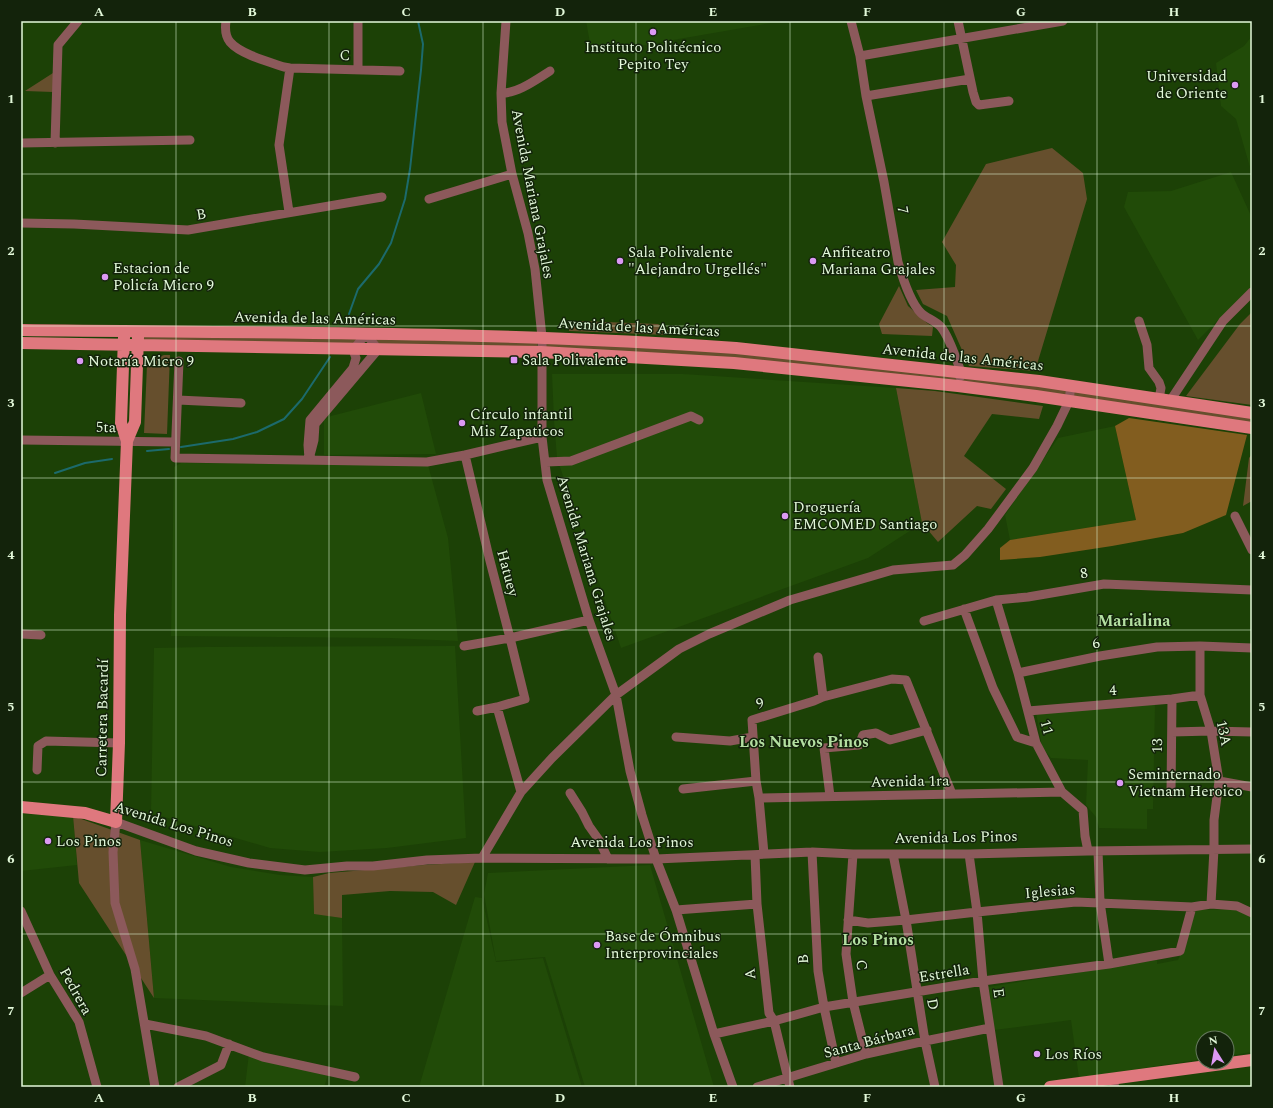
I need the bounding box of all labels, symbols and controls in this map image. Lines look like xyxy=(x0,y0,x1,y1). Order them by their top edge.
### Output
text: A xyxy=(94,2,104,22)
text: B xyxy=(247,2,257,22)
text: C xyxy=(401,2,411,22)
text: D xyxy=(555,2,565,22)
text: E xyxy=(709,2,718,22)
text: F xyxy=(863,2,871,22)
text: G xyxy=(1016,2,1026,22)
text: H xyxy=(1169,2,1180,22)
marker: Instituto Politécnico Pepito Tey xyxy=(648,27,658,37)
place label: Instituto Politécnico Pepito Tey xyxy=(585,36,721,76)
street label: C xyxy=(339,44,351,67)
place label: Universidad de Oriente xyxy=(1146,65,1227,105)
marker: Universidad de Oriente xyxy=(1230,80,1240,90)
text: 1 xyxy=(7,89,15,109)
text: 1 xyxy=(1258,89,1266,109)
street label: Avenida Mariana Grajales xyxy=(505,107,560,281)
street label: B xyxy=(194,202,208,227)
street label: 7 xyxy=(891,204,914,216)
text: 2 xyxy=(7,241,15,261)
place label: Sala Polivalente "Alejandro Urgellés" xyxy=(628,241,767,281)
place label: Anfiteatro Mariana Grajales xyxy=(821,241,936,281)
text: 2 xyxy=(1258,241,1266,261)
marker: Sala Polivalente "Alejandro Urgellés" xyxy=(615,256,625,266)
marker: Anfiteatro Mariana Grajales xyxy=(808,256,818,266)
place label: Estacion de Policía Micro 9 xyxy=(113,257,214,297)
marker: Estacion de Policía Micro 9 xyxy=(100,272,110,282)
street label: Avenida de las Américas xyxy=(234,306,396,331)
street label: Avenida de las Américas xyxy=(557,312,721,343)
street label: Avenida de las Américas xyxy=(881,338,1045,377)
place label: Sala Polivalente xyxy=(522,349,627,372)
place label: Notaría Micro 9 xyxy=(88,350,194,373)
marker: Sala Polivalente xyxy=(509,355,519,365)
marker: Notaría Micro 9 xyxy=(75,356,85,366)
text: 3 xyxy=(7,393,15,413)
text: 3 xyxy=(1258,393,1266,413)
place label: Círculo infantil Mis Zapaticos xyxy=(470,403,572,443)
street label: 5ta xyxy=(96,416,117,439)
marker: Círculo infantil Mis Zapaticos xyxy=(457,418,467,428)
street label: Avenida Mariana Grajales xyxy=(550,472,623,644)
place label: Droguería EMCOMED Santiago xyxy=(793,496,937,536)
marker: Droguería EMCOMED Santiago xyxy=(780,511,790,521)
text: 4 xyxy=(7,545,15,565)
text: 4 xyxy=(1258,545,1266,565)
street label: Hatuey xyxy=(490,547,525,600)
street label: 8 xyxy=(1079,562,1090,585)
district label: Marialina xyxy=(1097,609,1171,633)
street label: 6 xyxy=(1090,631,1102,655)
street label: Carretera Bacardí xyxy=(90,658,115,777)
street label: 4 xyxy=(1108,679,1118,702)
street label: 9 xyxy=(753,691,767,716)
text: 5 xyxy=(7,697,15,717)
text: 5 xyxy=(1258,697,1266,717)
street label: 11 xyxy=(1033,717,1060,738)
street label: 13A xyxy=(1210,718,1237,748)
district label: Los Nuevos Pinos xyxy=(739,730,869,754)
street label: 13 xyxy=(1146,738,1169,754)
place label: Seminternado Vietnam Heroico xyxy=(1128,763,1243,803)
street label: Avenida 1ra xyxy=(870,769,950,794)
marker: Seminternado Vietnam Heroico xyxy=(1115,778,1125,788)
street label: Avenida Los Pinos xyxy=(112,795,236,854)
street label: Avenida Los Pinos xyxy=(894,825,1018,850)
place label: Los Pinos xyxy=(56,830,121,853)
street label: Avenida Los Pinos xyxy=(570,831,694,854)
marker: Los Pinos xyxy=(43,836,53,846)
text: 6 xyxy=(7,849,15,869)
text: 6 xyxy=(1258,849,1266,869)
street label: Iglesias xyxy=(1024,878,1076,905)
place label: Base de Ómnibus Interprovinciales xyxy=(605,925,721,965)
district label: Los Pinos xyxy=(842,928,914,952)
marker: Base de Ómnibus Interprovinciales xyxy=(592,940,602,950)
street label: B xyxy=(792,953,815,965)
street label: C xyxy=(849,958,874,972)
street label: Estrella xyxy=(917,958,972,989)
street label: Pedrera xyxy=(53,963,98,1020)
street label: A xyxy=(738,967,763,981)
street label: E xyxy=(986,987,1011,1000)
street label: D xyxy=(920,996,945,1012)
text: 7 xyxy=(7,1001,15,1021)
text: 7 xyxy=(1258,1001,1266,1021)
street label: Santa Bárbara xyxy=(821,1018,918,1065)
north arrow xyxy=(1195,1030,1235,1070)
text: N xyxy=(1207,1031,1219,1050)
place label: Los Ríos xyxy=(1045,1043,1102,1066)
marker: Los Ríos xyxy=(1032,1049,1042,1059)
text: A xyxy=(94,1088,104,1108)
text: B xyxy=(247,1088,257,1108)
text: C xyxy=(401,1088,411,1108)
text: D xyxy=(555,1088,565,1108)
text: E xyxy=(709,1088,718,1108)
text: F xyxy=(863,1088,871,1108)
text: G xyxy=(1016,1088,1026,1108)
text: H xyxy=(1169,1088,1180,1108)

